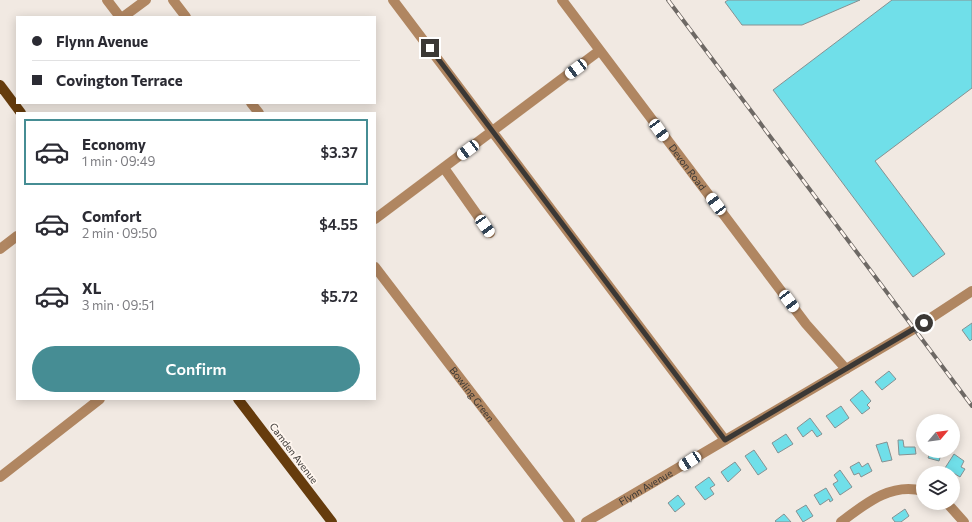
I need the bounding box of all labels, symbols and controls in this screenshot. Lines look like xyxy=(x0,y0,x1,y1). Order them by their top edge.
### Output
text: Flynn Avenue xyxy=(56,32,148,50)
route end xyxy=(421,39,439,57)
car xyxy=(563,57,589,81)
text: Covington Terrace xyxy=(56,71,183,89)
car xyxy=(647,117,671,143)
icon: car xyxy=(34,134,70,170)
text: Economy xyxy=(82,135,146,153)
car xyxy=(455,138,481,162)
street label: Devon Road xyxy=(667,142,709,193)
text: $3.37 xyxy=(320,143,358,161)
text: 1 min · 09:49 xyxy=(82,153,155,169)
car xyxy=(704,191,728,217)
icon: car xyxy=(34,206,70,242)
text: Comfort xyxy=(82,207,142,225)
car xyxy=(473,213,497,239)
text: $4.55 xyxy=(319,215,358,233)
text: 2 min · 09:50 xyxy=(82,225,157,241)
icon: car xyxy=(34,278,70,314)
text: XL xyxy=(82,279,101,297)
text: $5.72 xyxy=(321,287,358,305)
car xyxy=(777,288,801,314)
text: 3 min · 09:51 xyxy=(82,297,155,313)
route start xyxy=(915,314,933,332)
button: Confirm xyxy=(32,346,360,392)
street label: Bowling Green xyxy=(447,364,497,424)
north arrow xyxy=(916,414,960,458)
map controls xyxy=(916,414,960,510)
street label: Camden Avenue xyxy=(267,420,321,486)
car xyxy=(677,449,703,473)
button: layers xyxy=(916,466,960,510)
street label: Flynn Avenue xyxy=(616,467,674,507)

